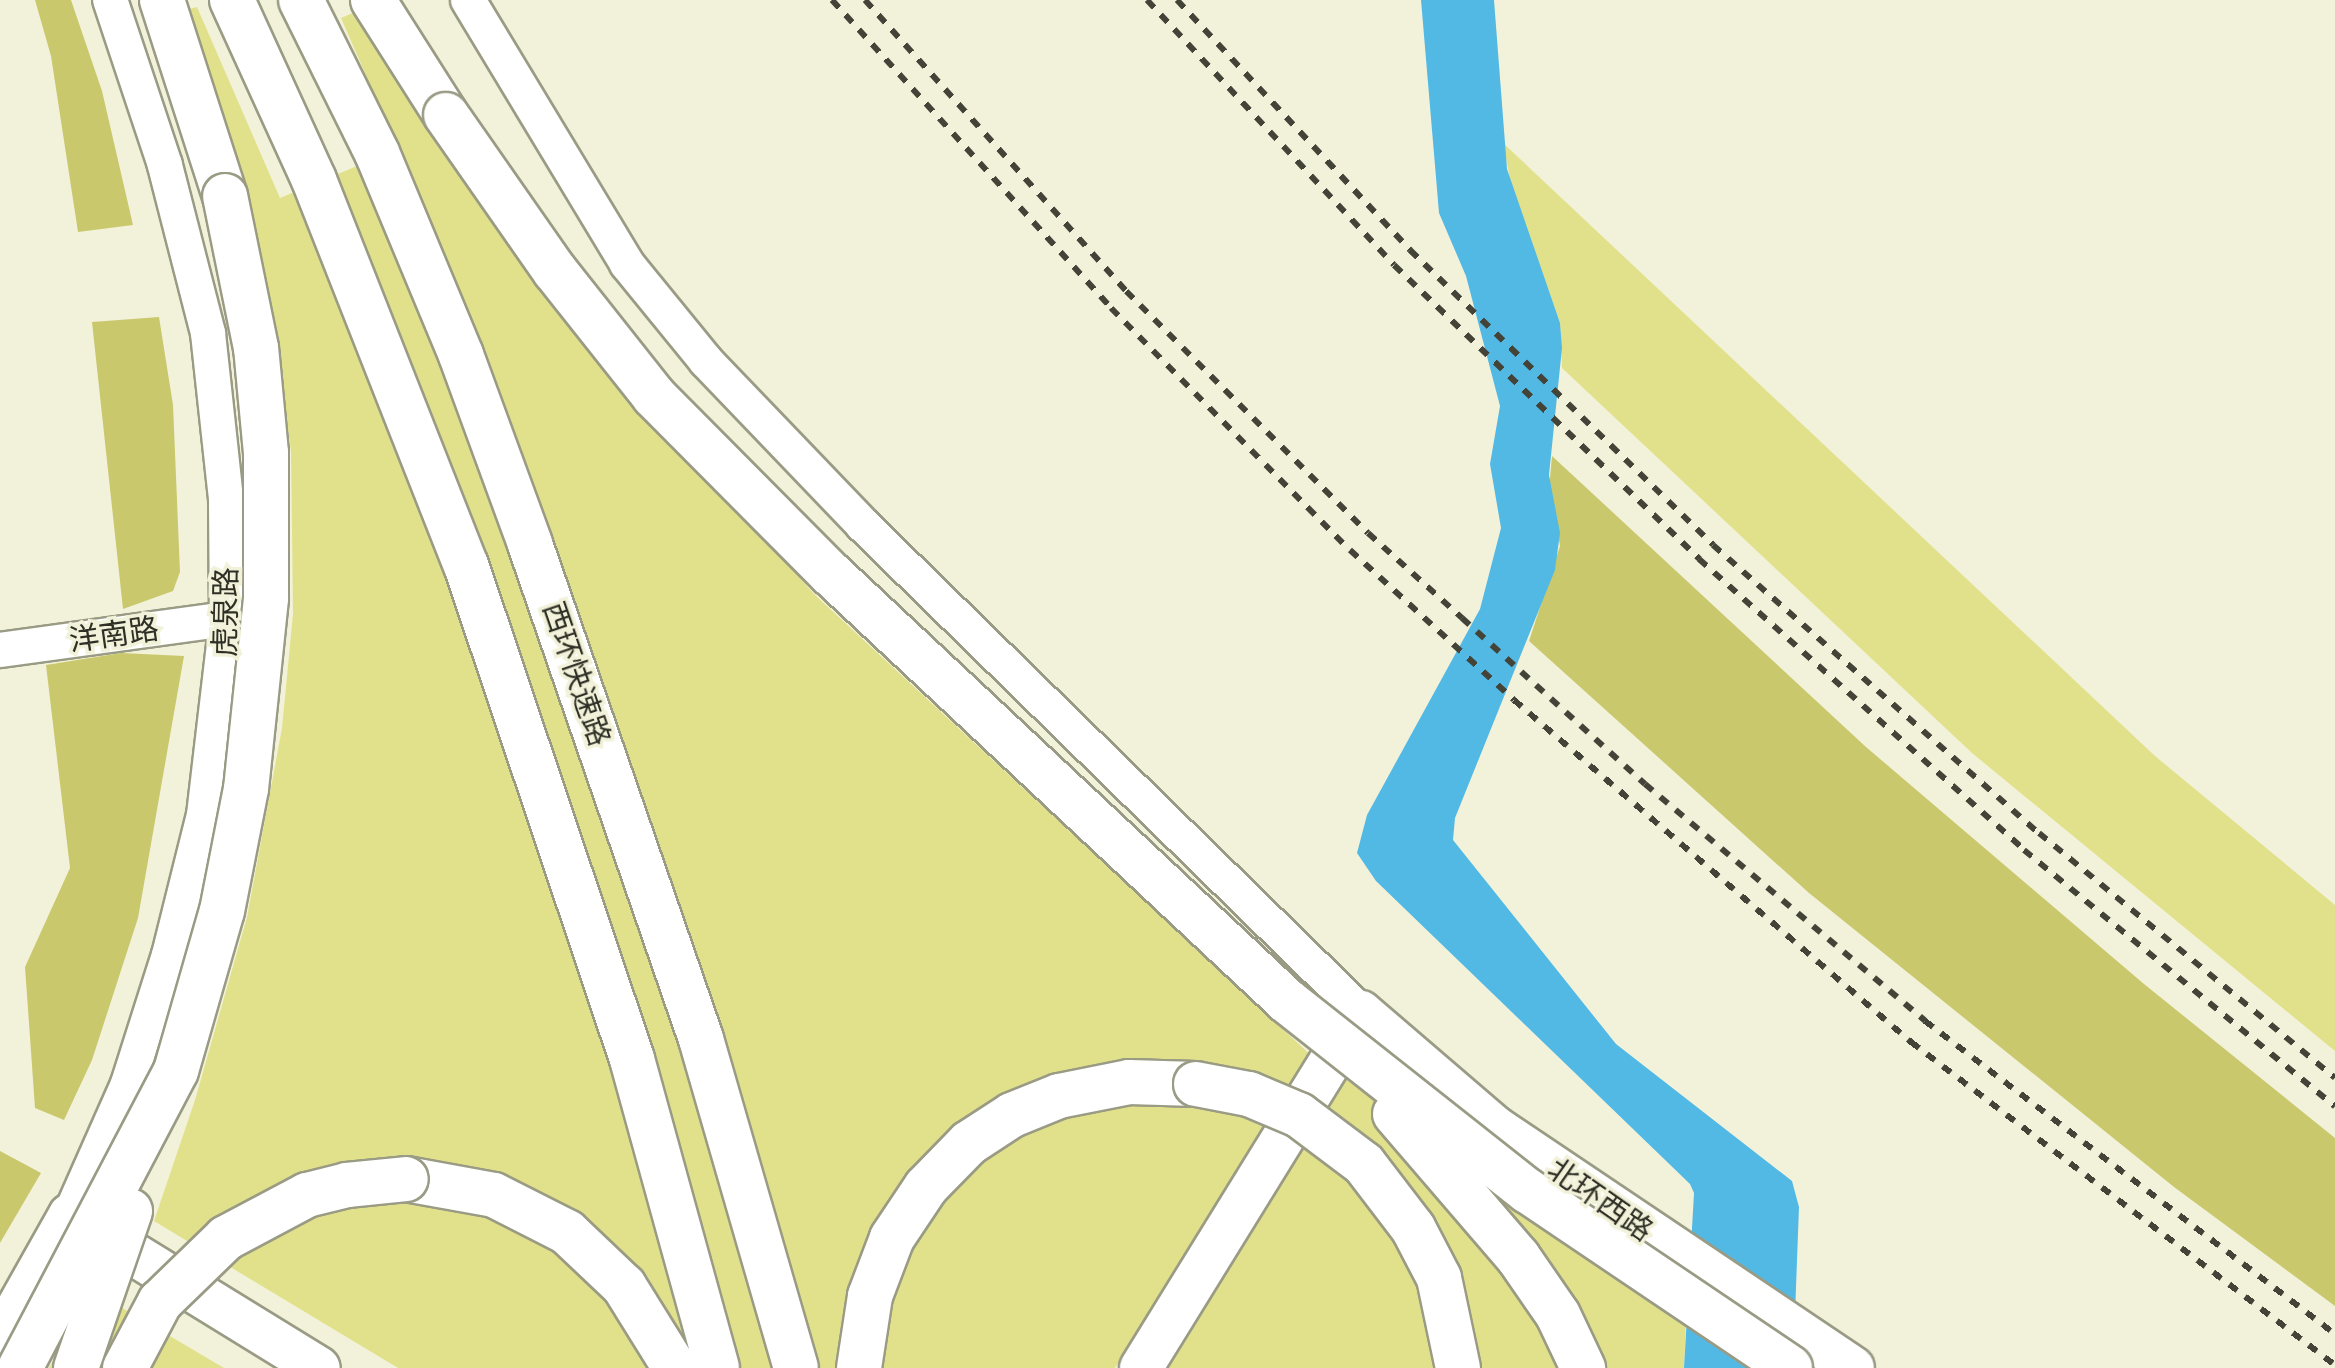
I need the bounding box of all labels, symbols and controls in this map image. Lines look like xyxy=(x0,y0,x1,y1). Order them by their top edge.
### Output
street label: 虎泉路 xyxy=(207,567,245,657)
street label: 西环快速路 xyxy=(535,597,617,751)
street label: 洋南路 xyxy=(67,611,161,659)
street label: 北环西路 xyxy=(1541,1151,1659,1249)

